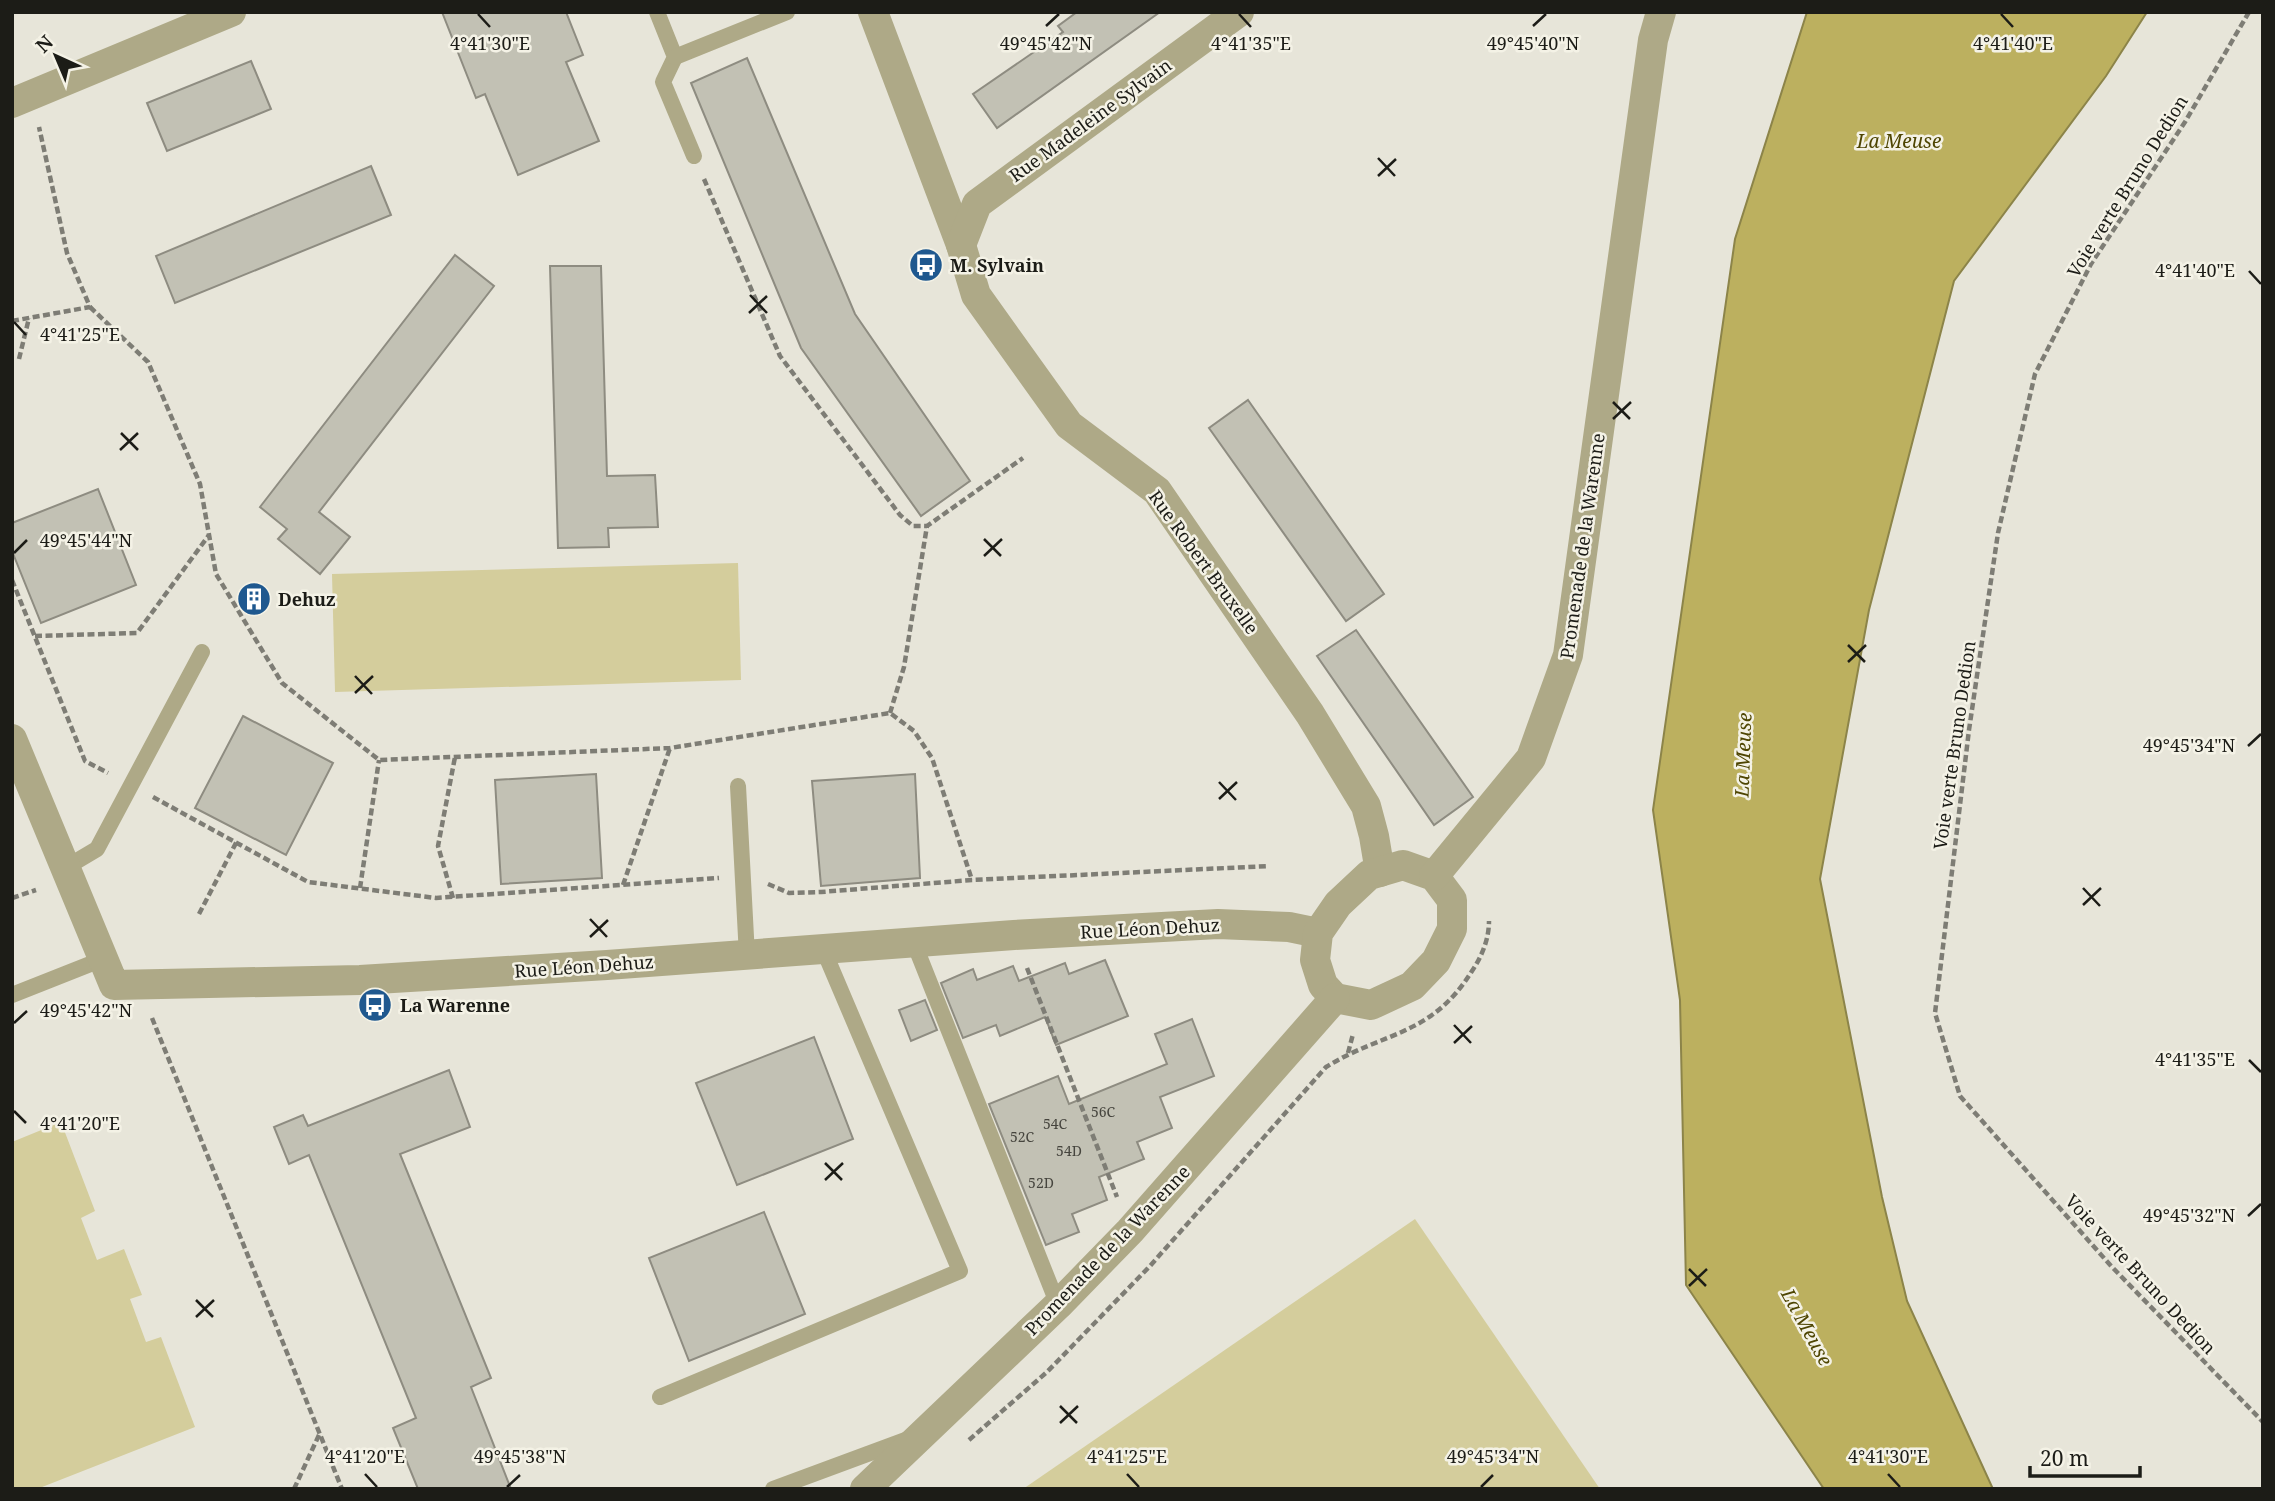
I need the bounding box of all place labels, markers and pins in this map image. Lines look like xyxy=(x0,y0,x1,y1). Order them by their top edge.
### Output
bus stop icon: M. Sylvain xyxy=(907,246,945,284)
place label: M. Sylvain xyxy=(950,253,1044,277)
building icon: Dehuz xyxy=(235,580,273,618)
place label: Dehuz xyxy=(278,587,336,611)
bus stop icon: La Warenne xyxy=(356,986,394,1024)
place label: La Warenne xyxy=(400,993,510,1017)

